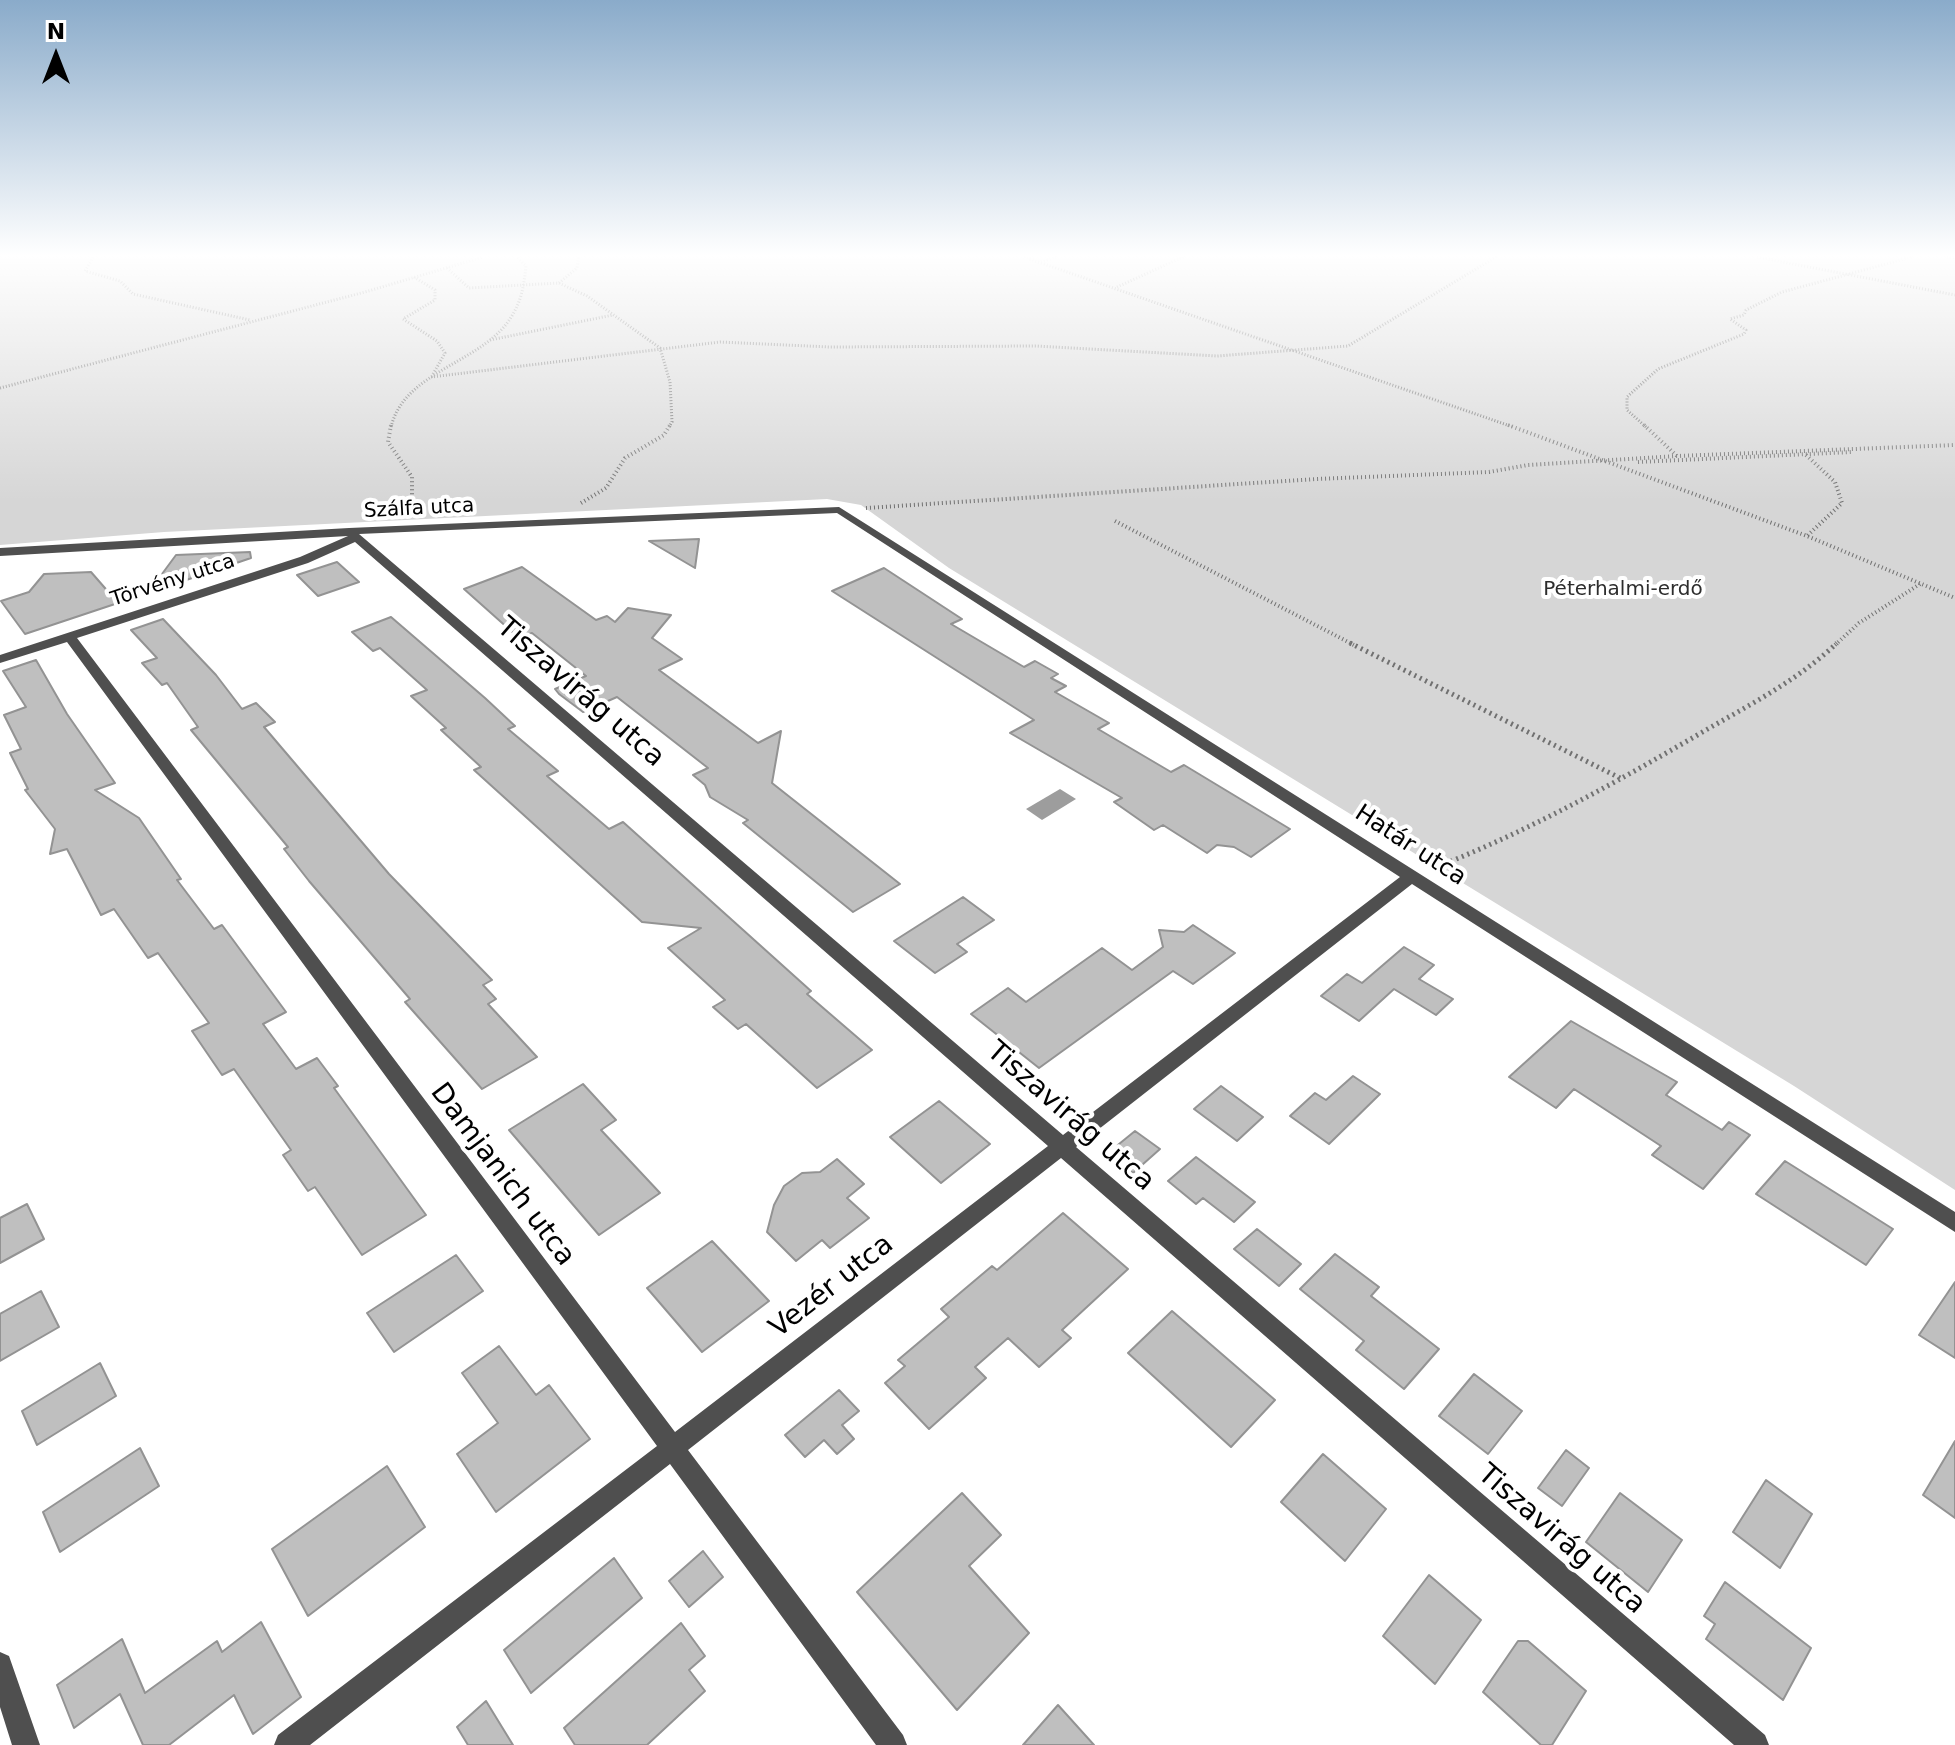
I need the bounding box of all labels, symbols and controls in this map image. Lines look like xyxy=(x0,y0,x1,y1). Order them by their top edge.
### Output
north arrow xyxy=(16,16,96,96)
text: N xyxy=(47,19,65,44)
street label: Szálfa utca xyxy=(363,494,475,524)
street label: Törvény utca xyxy=(108,550,238,612)
park label: Péterhalmi-erdő xyxy=(1543,578,1703,602)
street label: Tiszavirág utca xyxy=(489,611,671,775)
street label: Határ utca xyxy=(1349,799,1471,893)
street label: Tiszavirág utca xyxy=(979,1035,1161,1199)
street label: Damjanich utca xyxy=(422,1077,582,1273)
street label: Vezér utca xyxy=(763,1228,901,1346)
street label: Tiszavirág utca xyxy=(1470,1458,1652,1622)

